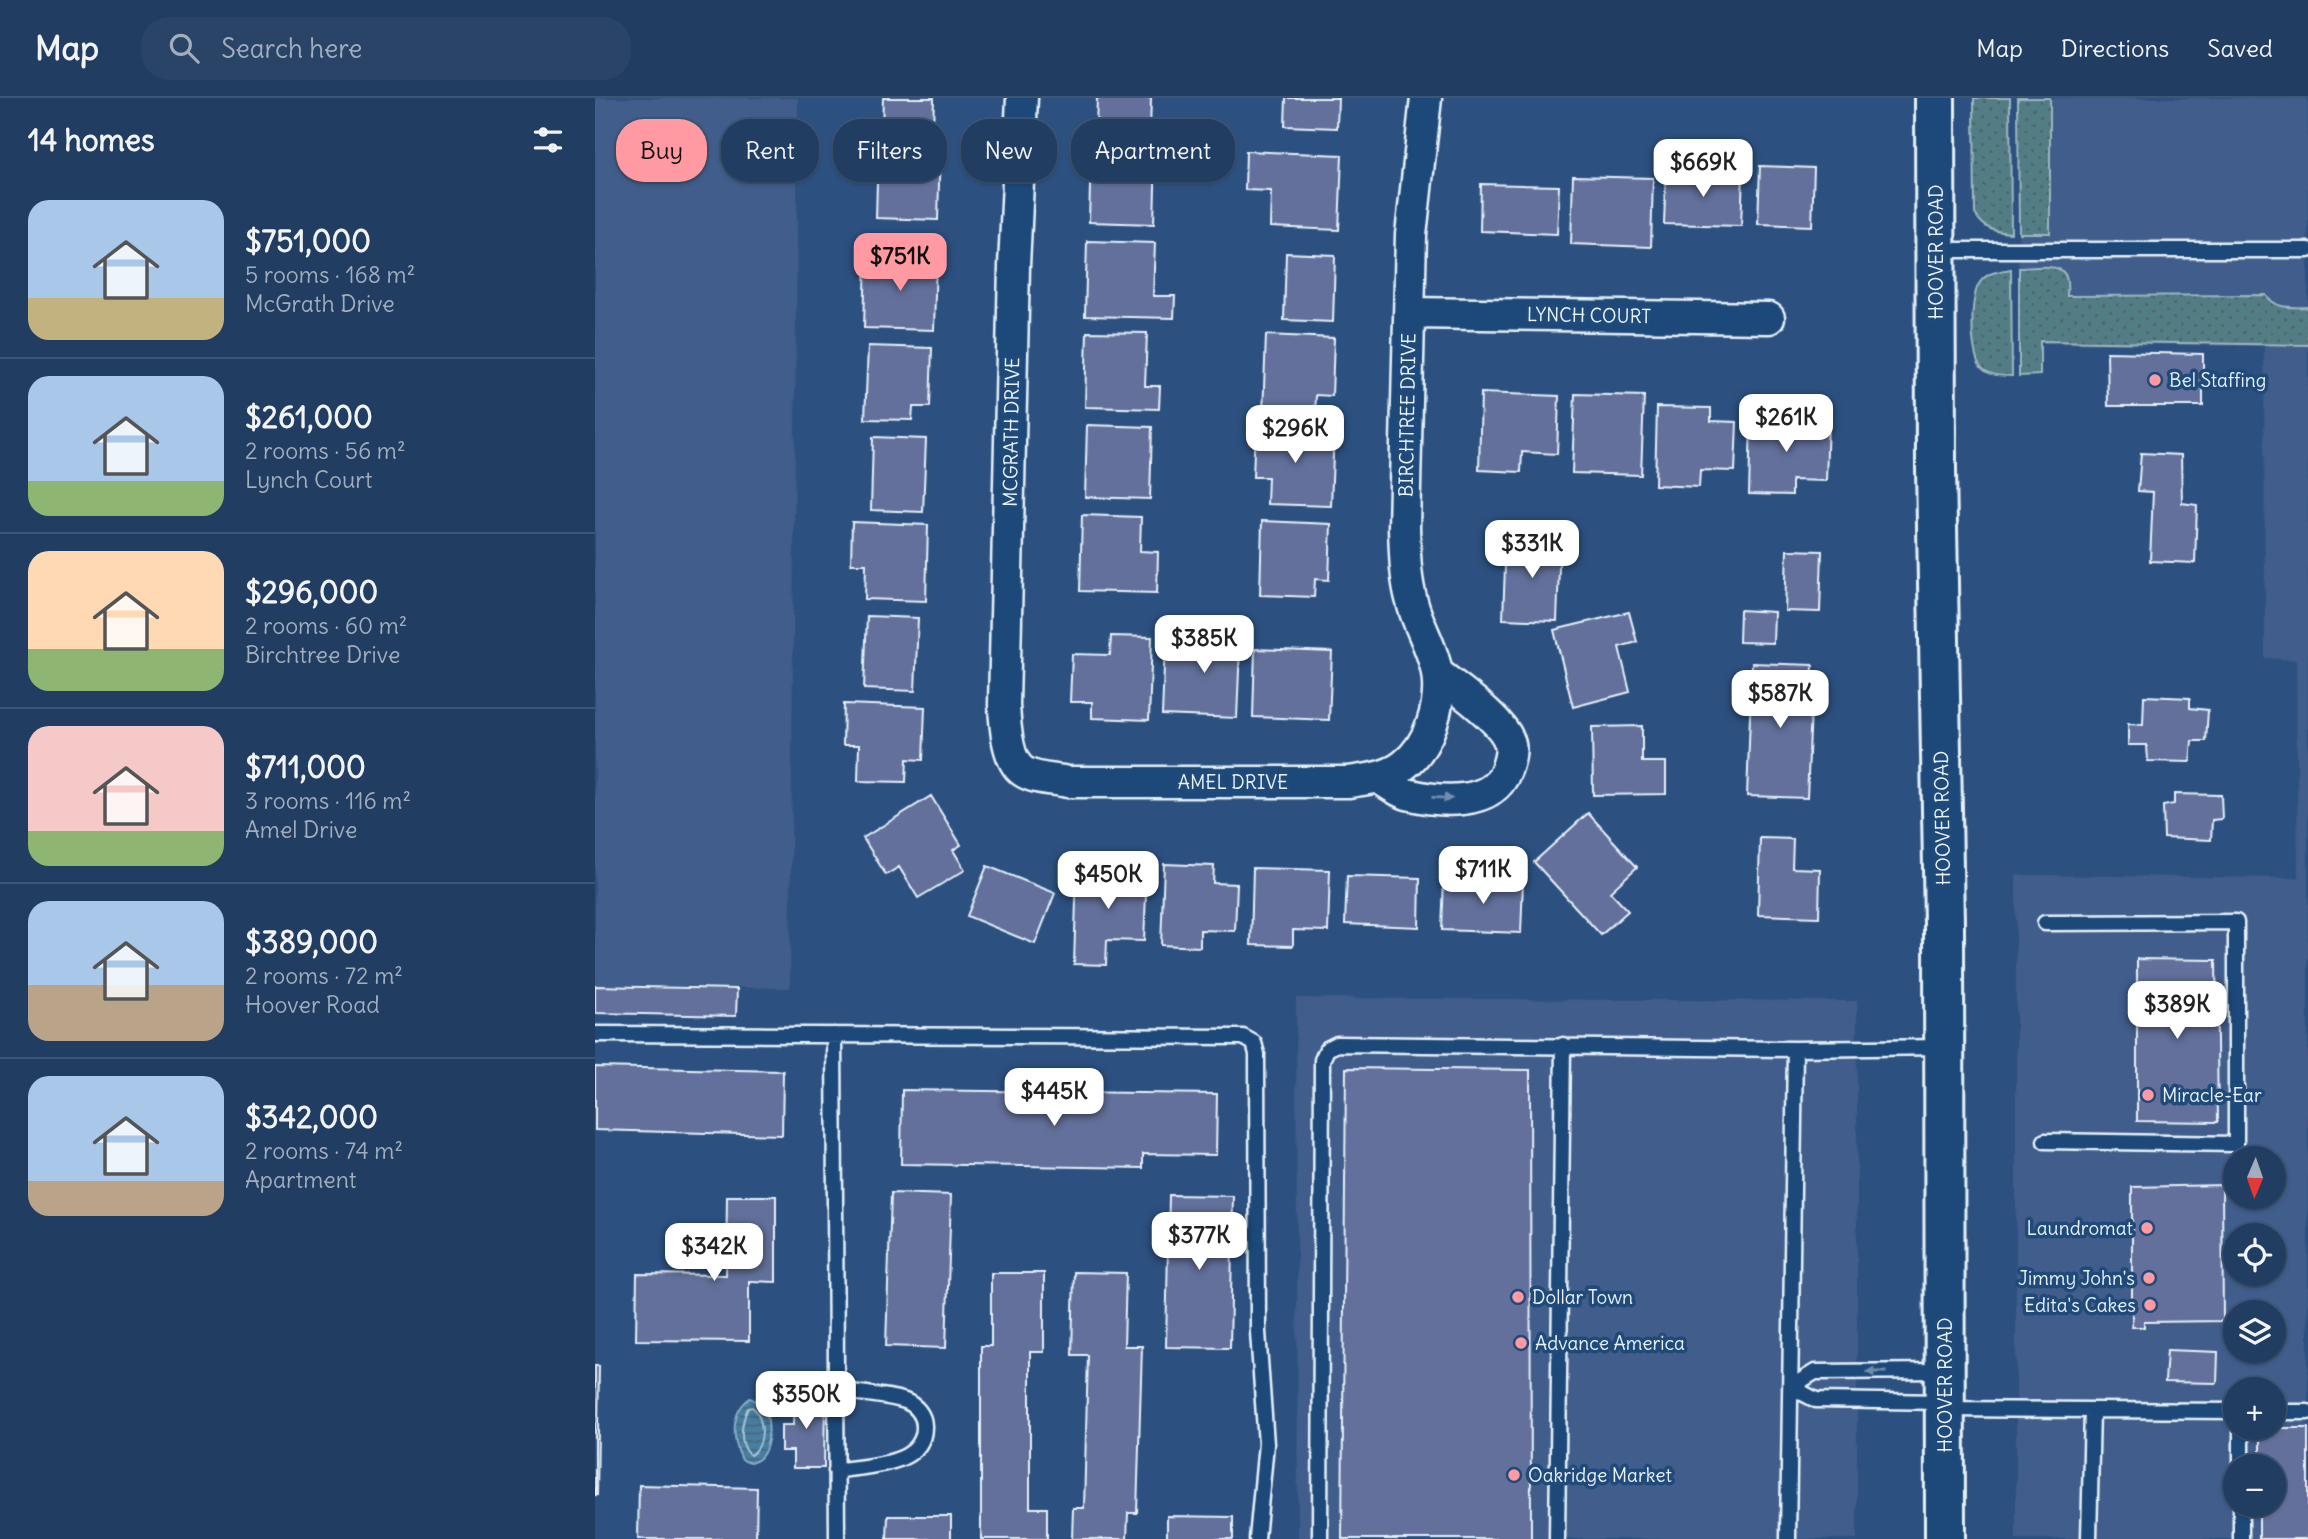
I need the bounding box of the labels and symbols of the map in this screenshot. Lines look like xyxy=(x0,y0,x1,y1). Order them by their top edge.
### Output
pin: $669K xyxy=(1654,140,1752,199)
street label: HOOVER ROAD xyxy=(1924,185,1948,319)
pin: $751K xyxy=(851,234,949,293)
street label: LYNCH COURT xyxy=(1527,302,1651,328)
street label: BIRCHTREE DRIVE xyxy=(1394,333,1420,497)
street label: MCGRATH DRIVE xyxy=(998,357,1024,507)
place label: Bel Staffing xyxy=(2169,368,2266,392)
marker: Bel Staffing xyxy=(2147,372,2163,388)
pin: $261K xyxy=(1737,394,1835,454)
pin: $296K xyxy=(1246,406,1344,465)
pin: $331K xyxy=(1483,520,1581,580)
pin: $385K xyxy=(1155,616,1253,675)
pin: $587K xyxy=(1731,670,1829,730)
street label: HOOVER ROAD xyxy=(1929,750,1955,886)
street label: AMEL DRIVE xyxy=(1178,770,1288,794)
one-way arrow xyxy=(1432,793,1454,804)
pin: $711K xyxy=(1434,846,1532,906)
pin: $450K xyxy=(1059,852,1157,911)
pin: $389K xyxy=(2128,982,2226,1041)
pin: $445K xyxy=(1005,1068,1103,1128)
place label: Miracle-Ear xyxy=(2162,1083,2262,1107)
marker: Miracle-Ear xyxy=(2140,1087,2156,1103)
north arrow xyxy=(2223,1146,2285,1209)
pin: $377K xyxy=(1150,1212,1248,1272)
place label: Laundromat xyxy=(2027,1216,2133,1240)
marker: Laundromat xyxy=(2139,1220,2155,1236)
pin: $342K xyxy=(665,1224,763,1283)
place label: Jimmy John's xyxy=(2018,1266,2135,1290)
marker: Jimmy John's xyxy=(2141,1270,2157,1286)
place label: Dollar Town xyxy=(1532,1285,1633,1309)
marker: Dollar Town xyxy=(1510,1289,1526,1305)
place label: Edita's Cakes xyxy=(2024,1293,2136,1317)
marker: Edita's Cakes xyxy=(2142,1297,2158,1313)
street label: HOOVER ROAD xyxy=(1933,1318,1957,1452)
place label: Advance America xyxy=(1535,1331,1685,1355)
marker: Advance America xyxy=(1513,1335,1529,1351)
one-way arrow xyxy=(1865,1366,1887,1378)
pin: $350K xyxy=(757,1372,855,1431)
place label: Oakridge Market xyxy=(1528,1463,1672,1487)
marker: Oakridge Market xyxy=(1506,1467,1522,1483)

